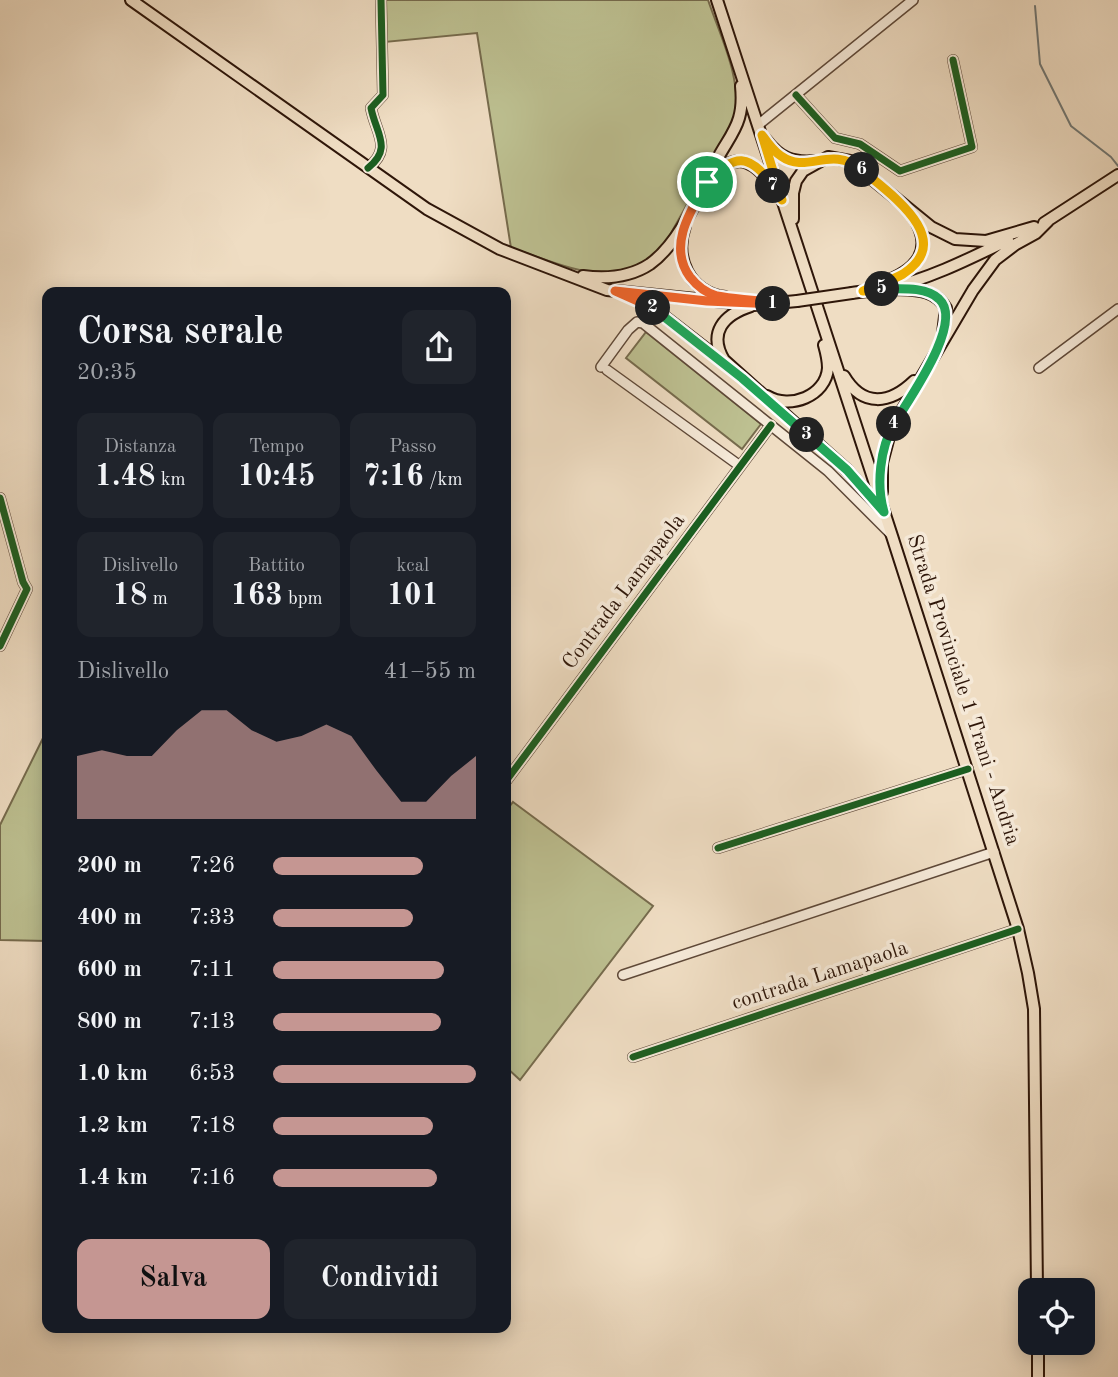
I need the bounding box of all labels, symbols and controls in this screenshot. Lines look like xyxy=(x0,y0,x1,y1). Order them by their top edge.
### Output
pin xyxy=(677,152,737,212)
pin: 6 xyxy=(844,152,880,188)
text: 6 xyxy=(856,160,867,179)
icon: arrive xyxy=(688,163,726,201)
pin: 7 xyxy=(756,168,790,204)
text: 7 xyxy=(767,176,778,195)
pin: 5 xyxy=(864,272,900,306)
text: 5 xyxy=(876,279,887,298)
pin: 1 xyxy=(756,286,790,322)
pin: 2 xyxy=(636,290,670,326)
text: 1 xyxy=(767,294,778,313)
text: 2 xyxy=(647,298,658,317)
button: share xyxy=(402,310,476,384)
text: Corsa serale xyxy=(77,314,284,352)
text: 20:35 xyxy=(77,361,137,384)
pin: 4 xyxy=(876,406,912,442)
text: 4 xyxy=(888,414,899,433)
pin: 3 xyxy=(790,418,824,452)
text: 3 xyxy=(801,425,812,444)
text: Distanza xyxy=(104,438,176,457)
text: Tempo xyxy=(249,438,304,457)
text: Passo xyxy=(389,438,437,457)
text: 1.48 xyxy=(95,462,155,492)
text: 10:45 xyxy=(237,462,315,492)
text: 7:16 xyxy=(363,462,424,492)
text: km xyxy=(155,471,186,490)
text: /km xyxy=(424,471,463,490)
street label: Contrada Lamapaola xyxy=(559,510,689,674)
street label: Strada Provinciale 1 Trani - Andria xyxy=(903,532,1023,848)
text: Dislivello xyxy=(102,557,178,576)
text: Battito xyxy=(248,557,305,576)
text: kcal xyxy=(396,557,429,576)
text: 18 xyxy=(113,581,147,611)
text: 163 xyxy=(230,581,283,611)
text: 101 xyxy=(387,581,439,611)
text: m xyxy=(147,590,168,609)
text: bpm xyxy=(283,590,323,609)
text: Dislivello xyxy=(77,660,169,683)
text: 41–55 m xyxy=(384,660,476,683)
text: 200 m xyxy=(77,854,142,877)
text: 7:26 xyxy=(189,854,235,877)
text: 400 m xyxy=(77,906,142,929)
text: 7:33 xyxy=(189,906,235,929)
street label: contrada Lamapaola xyxy=(729,938,911,1014)
text: 600 m xyxy=(77,958,142,981)
text: 7:11 xyxy=(189,958,235,981)
text: 800 m xyxy=(77,1010,142,1033)
text: 7:13 xyxy=(189,1010,235,1033)
text: 1.0 km xyxy=(77,1062,148,1085)
text: 6:53 xyxy=(189,1062,235,1085)
text: 1.2 km xyxy=(77,1114,148,1137)
text: 7:18 xyxy=(189,1114,235,1137)
text: 1.4 km xyxy=(77,1166,148,1189)
text: 7:16 xyxy=(189,1166,235,1189)
button: Salva xyxy=(77,1239,270,1319)
button: Condividi xyxy=(284,1239,476,1319)
map controls xyxy=(1018,1278,1095,1355)
button: locate xyxy=(1018,1278,1095,1355)

